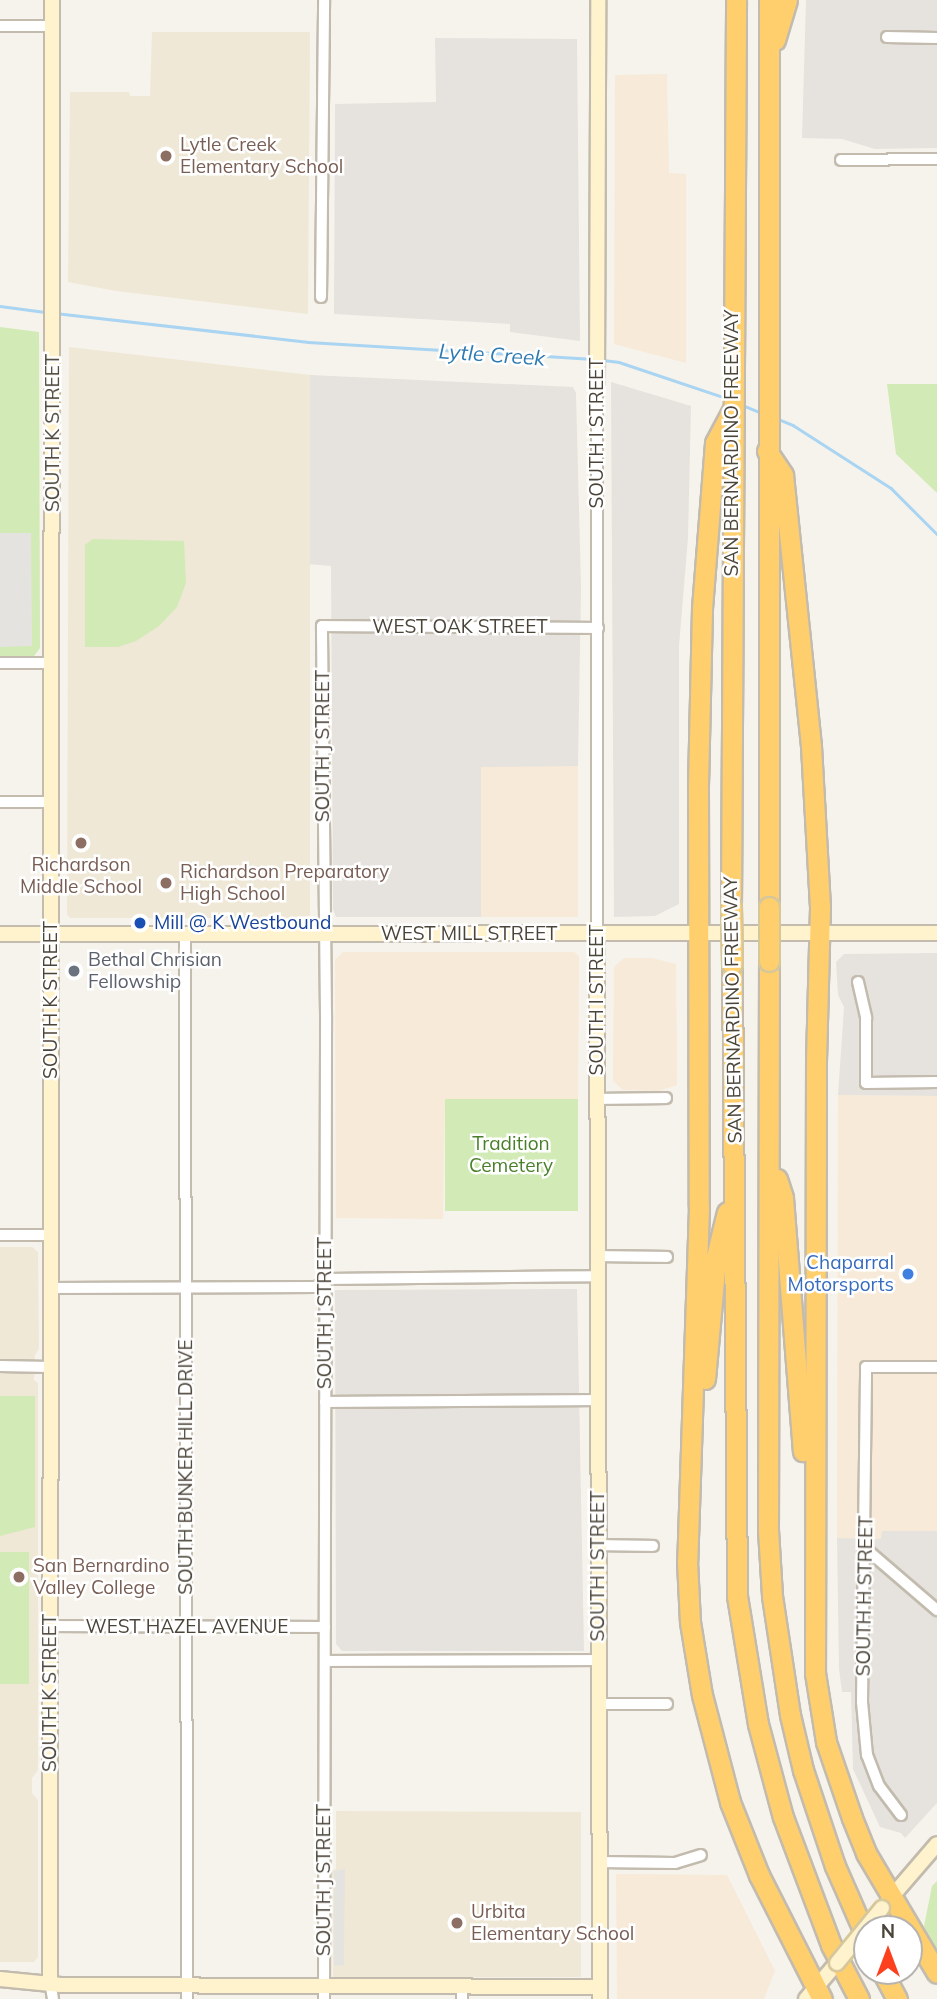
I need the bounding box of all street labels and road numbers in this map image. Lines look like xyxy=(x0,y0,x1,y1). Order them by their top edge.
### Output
street label: SAN BERNARDINO FREEWAY xyxy=(721,310,743,576)
street label: SOUTH K STREET xyxy=(42,354,64,512)
street label: SOUTH I STREET xyxy=(586,358,608,508)
street label: WEST OAK STREET xyxy=(372,616,548,638)
street label: SOUTH J STREET xyxy=(312,670,334,822)
street label: SAN BERNARDINO FREEWAY xyxy=(719,876,747,1144)
street label: SOUTH K STREET xyxy=(40,921,62,1079)
street label: WEST MILL STREET xyxy=(381,923,557,945)
street label: SOUTH I STREET xyxy=(586,925,608,1075)
street label: SOUTH J STREET xyxy=(314,1237,336,1389)
street label: SOUTH BUNKER HILL DRIVE xyxy=(175,1339,197,1595)
street label: SOUTH I STREET xyxy=(587,1491,609,1641)
street label: SOUTH H STREET xyxy=(852,1515,878,1677)
street label: SOUTH K STREET xyxy=(39,1614,61,1772)
street label: WEST HAZEL AVENUE xyxy=(86,1616,288,1638)
street label: SOUTH J STREET xyxy=(313,1804,335,1956)

